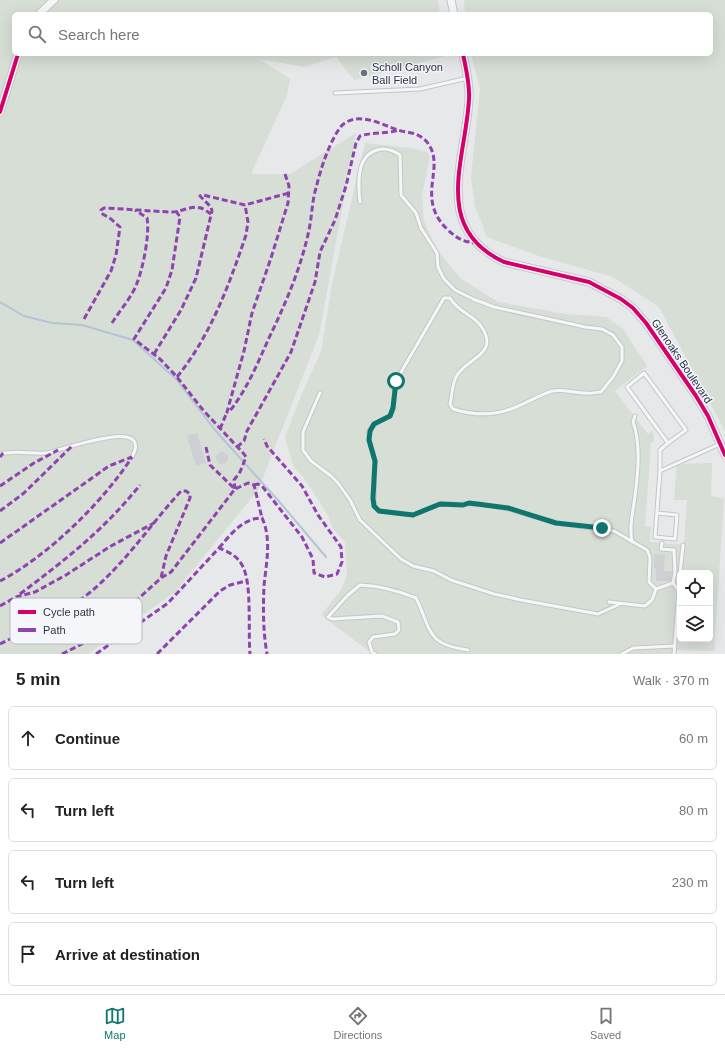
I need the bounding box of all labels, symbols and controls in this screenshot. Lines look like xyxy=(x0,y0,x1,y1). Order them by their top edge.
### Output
search box xyxy=(12,12,713,56)
icon: search xyxy=(26,23,48,45)
text: Search here xyxy=(58,26,140,43)
place label: Scholl Canyon Ball Field xyxy=(372,61,443,86)
marker: Scholl Canyon Ball Field xyxy=(359,68,369,78)
street label: Glenoaks Boulevard xyxy=(649,317,715,405)
route start xyxy=(387,372,405,390)
route end xyxy=(593,519,611,537)
map controls xyxy=(677,570,713,642)
button: locate xyxy=(677,570,713,606)
legend xyxy=(10,598,142,644)
text: Cycle path xyxy=(43,606,95,618)
button: layers xyxy=(677,606,713,642)
text: Path xyxy=(43,624,66,636)
text: 5 min xyxy=(16,670,60,689)
text: Walk · 370 m xyxy=(633,673,709,688)
icon: ahead xyxy=(17,727,39,749)
text: Continue xyxy=(55,730,120,747)
text: 60 m xyxy=(679,731,708,746)
icon: left xyxy=(17,799,39,821)
text: Turn left xyxy=(55,802,114,819)
text: 80 m xyxy=(679,803,708,818)
icon: left xyxy=(17,871,39,893)
text: Turn left xyxy=(55,874,114,891)
text: 230 m xyxy=(672,875,708,890)
icon: arrive xyxy=(17,943,39,965)
text: Arrive at destination xyxy=(55,946,200,963)
tab: Map xyxy=(104,1005,126,1041)
tab: Directions xyxy=(333,1005,382,1041)
tab: Saved xyxy=(590,1005,621,1041)

